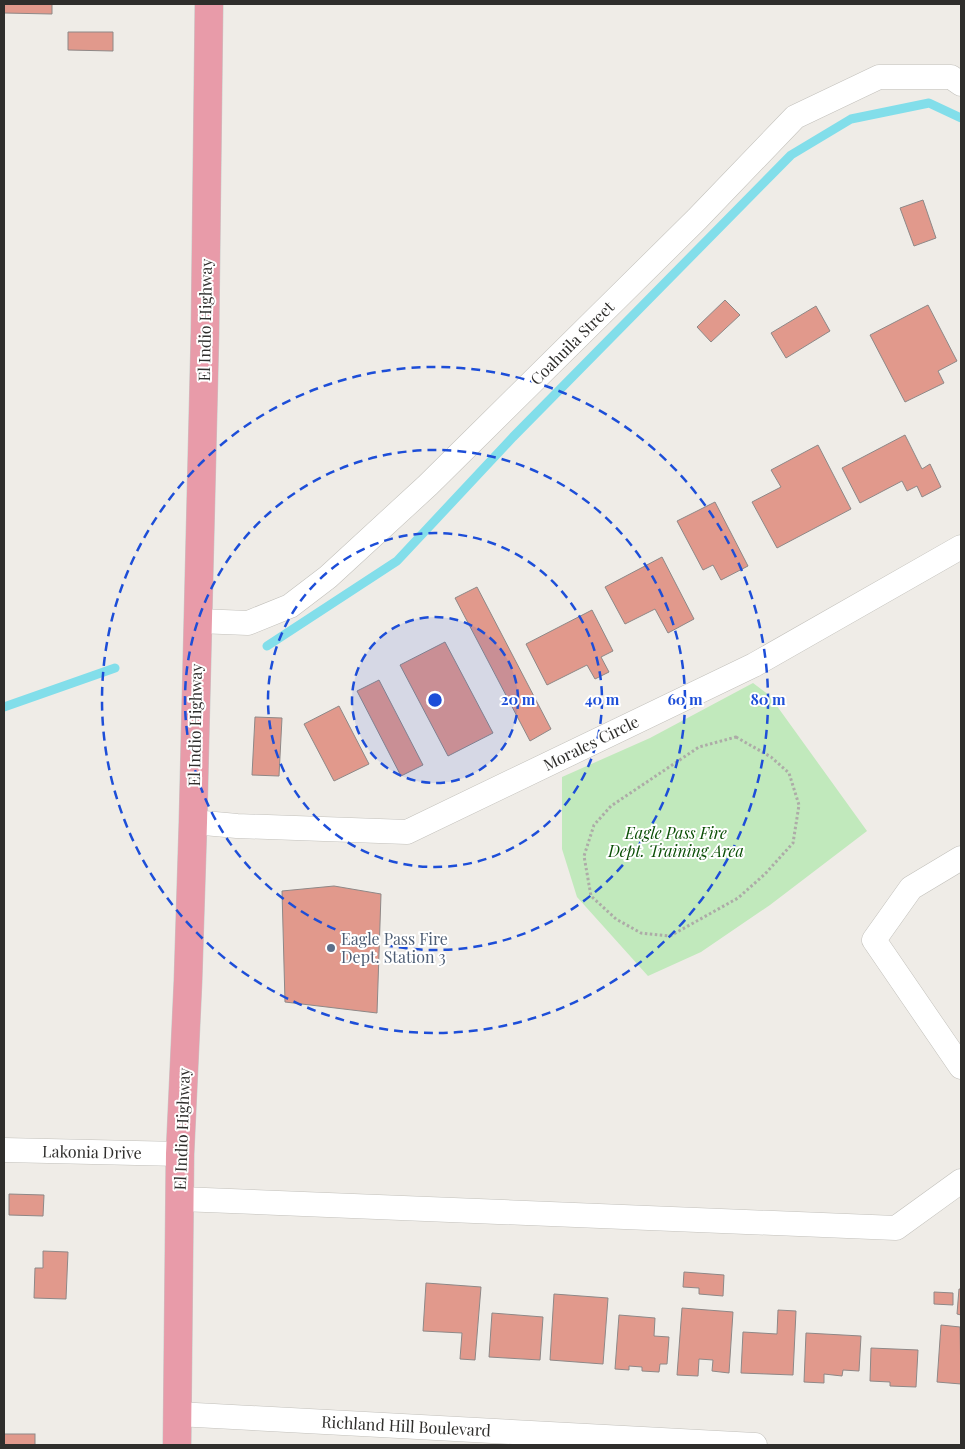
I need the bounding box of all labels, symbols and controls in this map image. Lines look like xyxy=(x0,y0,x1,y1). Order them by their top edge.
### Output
street label: El Indio Highway xyxy=(193,258,216,382)
street label: Coahuila Street xyxy=(525,296,618,389)
street label: El Indio Highway xyxy=(183,663,206,787)
text: 20 m xyxy=(501,689,536,709)
text: 40 m xyxy=(585,689,620,709)
text: 60 m xyxy=(667,689,703,709)
text: 80 m xyxy=(750,689,786,709)
centre of rings xyxy=(426,691,444,709)
street label: Morales Circle xyxy=(539,710,642,775)
park label: Eagle Pass Fire Dept. Training Area xyxy=(607,822,744,861)
place label: Eagle Pass Fire Dept. Station 3 xyxy=(341,928,448,967)
marker: Eagle Pass Fire Dept. Station 3 xyxy=(325,942,337,954)
street label: El Indio Highway xyxy=(169,1067,194,1191)
street label: Lakonia Drive xyxy=(42,1140,142,1163)
street label: Richland Hill Boulevard xyxy=(321,1411,491,1440)

